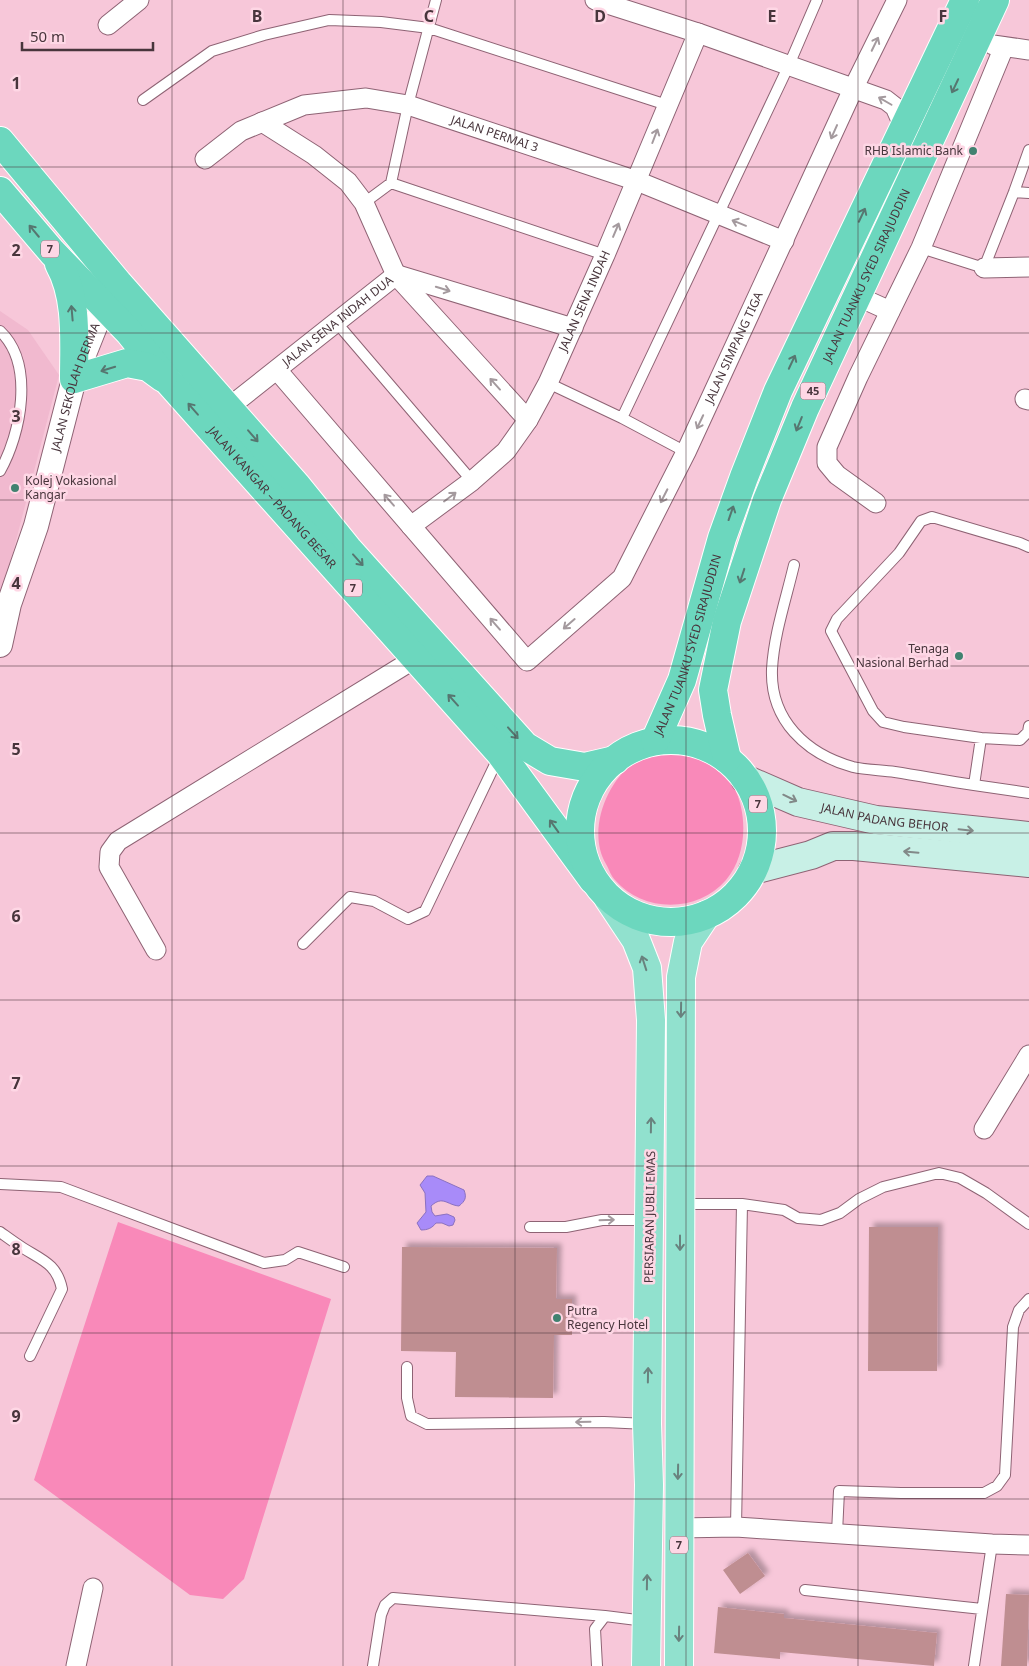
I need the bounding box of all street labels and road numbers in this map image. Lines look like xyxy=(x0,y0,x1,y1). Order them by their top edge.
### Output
street label: JALAN PERMAI 3 xyxy=(448,111,541,156)
street label: JALAN TUANKU SYED SIRAJUDDIN xyxy=(818,186,914,366)
road number: 7 xyxy=(41,240,59,258)
street label: JALAN SENA INDAH xyxy=(554,248,614,355)
street label: JALAN SENA INDAH DUA xyxy=(278,271,397,370)
street label: JALAN SIMPANG TIGA xyxy=(700,288,767,407)
street label: JALAN SEKOLAH DERMA xyxy=(46,320,104,454)
road number: 45 xyxy=(800,382,826,400)
street label: JALAN KANGAR – PADANG BESAR xyxy=(204,422,341,572)
street label: JALAN TUANKU SYED SIRAJUDDIN xyxy=(649,552,725,739)
road number: 7 xyxy=(344,580,362,596)
road number: 7 xyxy=(749,796,767,812)
street label: JALAN PADANG BEHOR xyxy=(818,798,950,836)
street label: PERSIARAN JUBLI EMAS xyxy=(640,1150,659,1283)
road number: 7 xyxy=(670,1536,688,1554)

